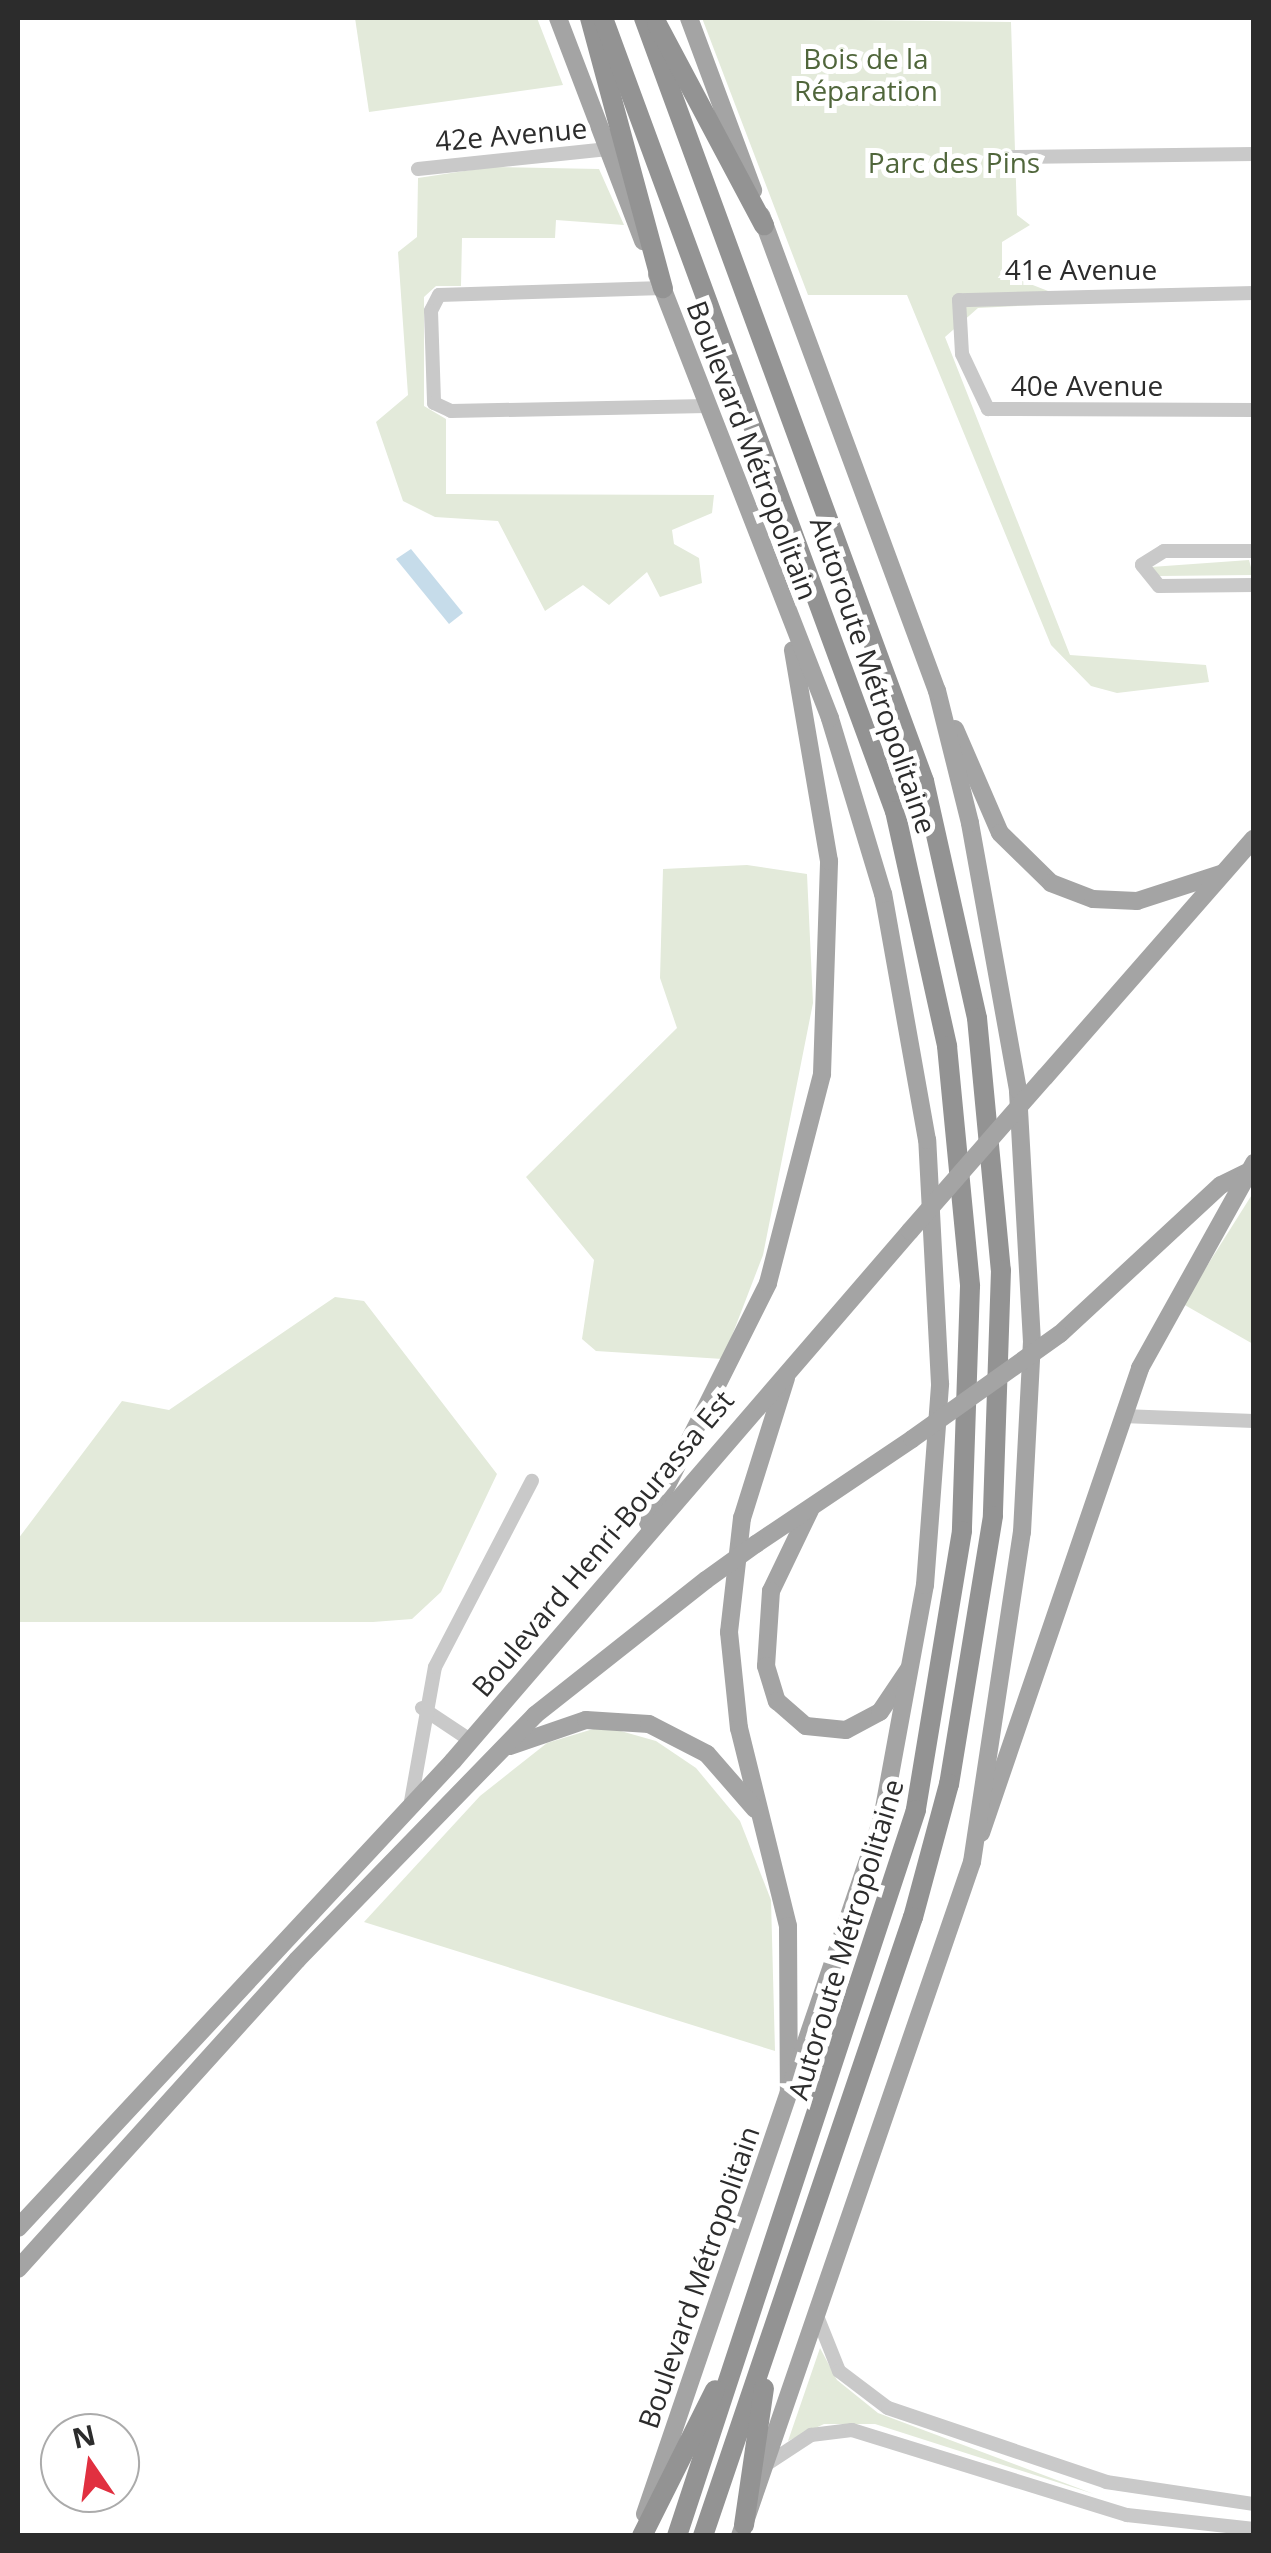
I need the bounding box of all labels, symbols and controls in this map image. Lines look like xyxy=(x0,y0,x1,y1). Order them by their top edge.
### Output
park label: Bois de la Réparation xyxy=(794,41,938,107)
street label: 42e Avenue xyxy=(434,111,588,157)
park label: Parc des Pins xyxy=(868,145,1040,179)
street label: 41e Avenue xyxy=(1005,252,1157,286)
street label: Boulevard Métropolitain xyxy=(680,296,826,604)
street label: 40e Avenue xyxy=(1011,368,1163,402)
street label: Autoroute Métropolitaine xyxy=(804,512,944,838)
street label: Boulevard Henri-Bourassa Est xyxy=(464,1383,740,1703)
street label: Autoroute Métropolitaine xyxy=(780,1775,910,2103)
street label: Boulevard Métropolitain xyxy=(630,2121,766,2433)
north arrow xyxy=(40,2413,140,2513)
text: N xyxy=(68,2415,99,2457)

